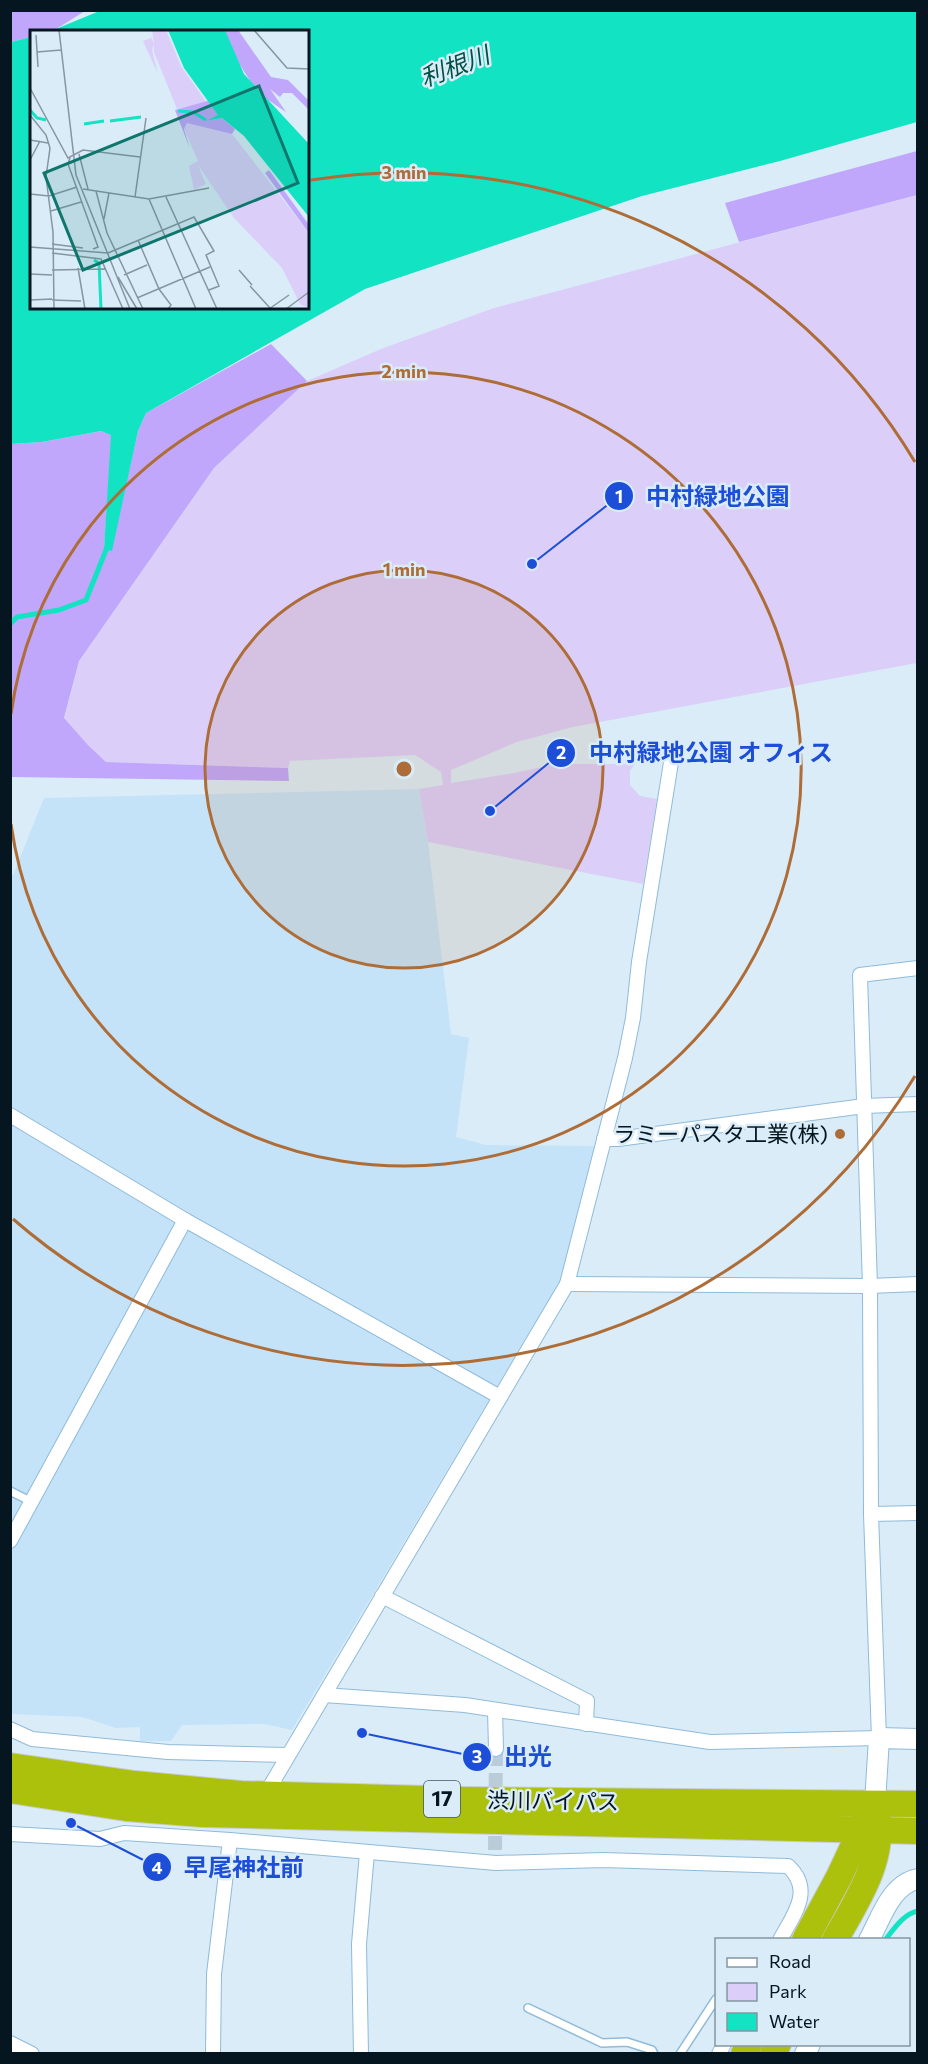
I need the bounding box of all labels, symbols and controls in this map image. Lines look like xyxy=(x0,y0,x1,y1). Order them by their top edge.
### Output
inset map xyxy=(30,30,309,309)
water label: 利根川 xyxy=(416,38,496,92)
text: 3 min xyxy=(381,161,427,183)
text: 2 min xyxy=(382,360,426,382)
callout: 中村緑地公園 xyxy=(604,475,802,517)
text: 中村緑地公園 xyxy=(646,481,790,510)
text: 1 xyxy=(615,485,623,507)
text: 1 min xyxy=(383,558,425,580)
callout: 中村緑地公園 オフィス xyxy=(546,732,845,774)
text: 中村緑地公園 オフィス xyxy=(589,737,833,766)
text: 2 xyxy=(556,741,566,763)
centre of rings xyxy=(394,759,414,779)
place label: ラミーパスタ工業(株) xyxy=(613,1120,828,1147)
marker: ラミーパスタ工業(株) xyxy=(833,1127,847,1141)
callout: 出光 xyxy=(462,1736,564,1778)
text: 出光 xyxy=(504,1741,552,1770)
text: 3 xyxy=(472,1745,482,1767)
road number: 17 xyxy=(424,1781,460,1817)
street label: 渋川バイパス xyxy=(487,1786,619,1815)
callout: 早尾神社前 xyxy=(142,1846,316,1888)
text: 早尾神社前 xyxy=(184,1852,304,1881)
text: 4 xyxy=(151,1856,163,1878)
legend xyxy=(715,1938,910,2046)
text: Road xyxy=(769,1950,811,1972)
text: Park xyxy=(769,1980,807,2002)
text: Water xyxy=(769,2010,820,2032)

